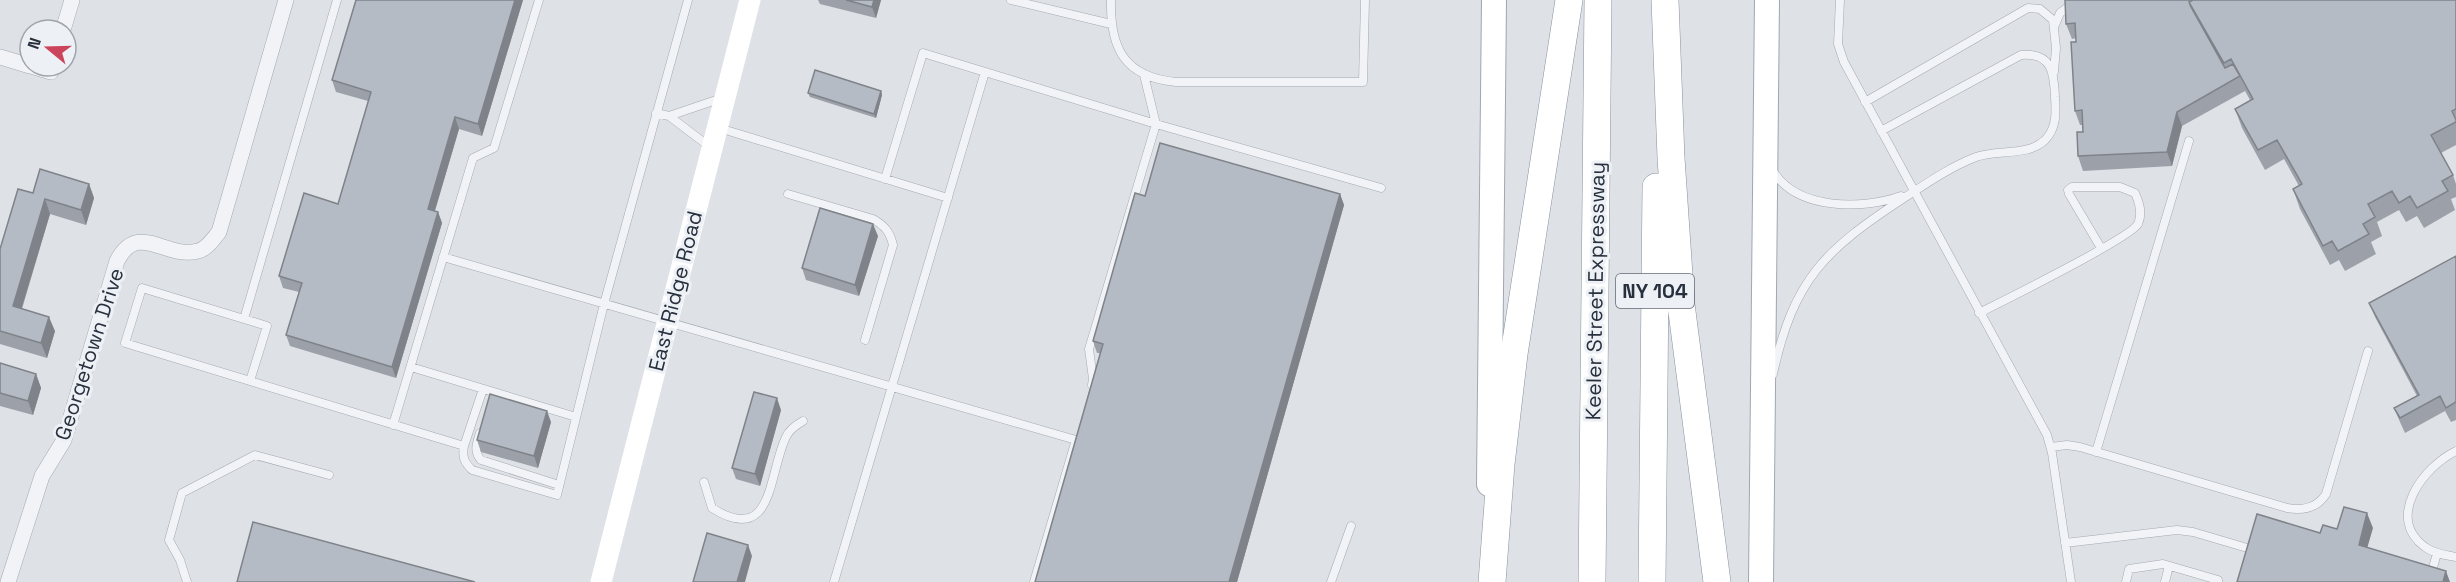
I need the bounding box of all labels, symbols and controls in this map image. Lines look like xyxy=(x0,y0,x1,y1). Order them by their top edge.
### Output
north arrow xyxy=(18,18,78,78)
text: N xyxy=(23,35,46,52)
street label: Keeler Street Expressway xyxy=(1579,161,1611,421)
street label: East Ridge Road xyxy=(642,208,708,374)
street label: Georgetown Drive xyxy=(48,264,130,444)
road number: NY 104 xyxy=(1616,274,1694,308)

